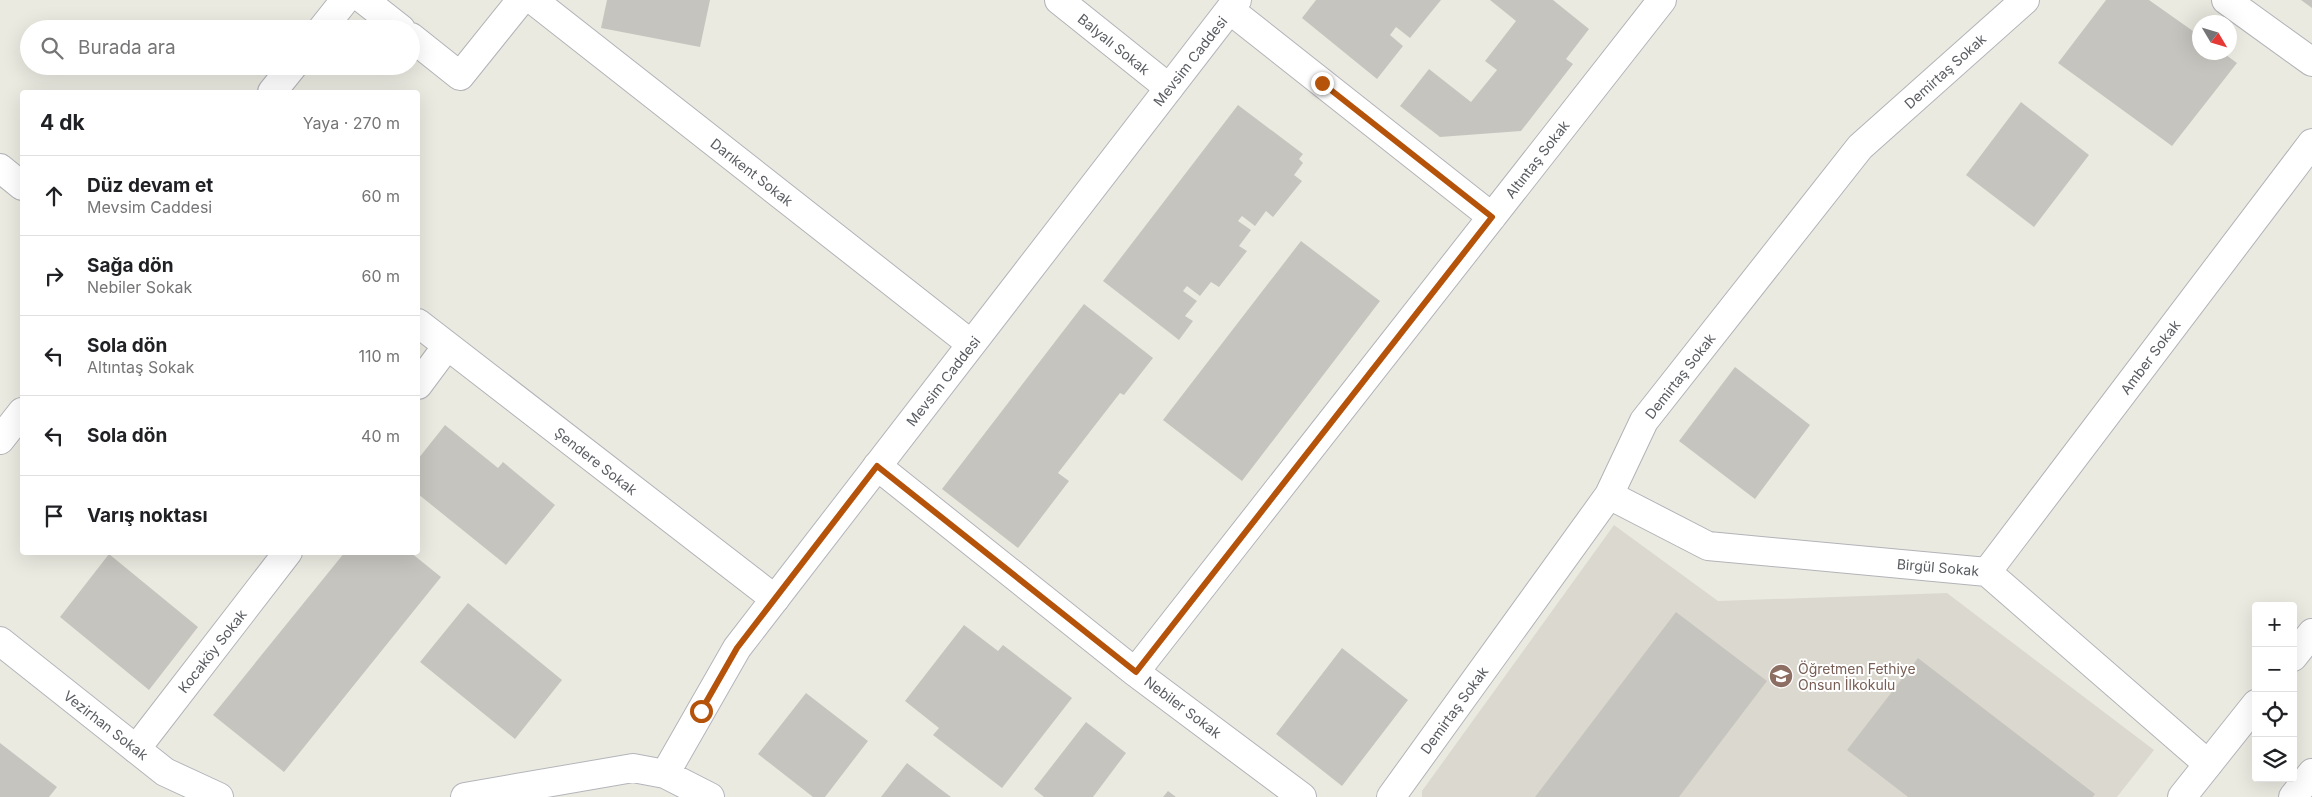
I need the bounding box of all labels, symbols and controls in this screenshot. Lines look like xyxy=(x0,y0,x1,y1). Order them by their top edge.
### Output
street label: Balyalı Sokak xyxy=(1075,10,1154,78)
street label: Mevsim Caddesi xyxy=(1150,13,1230,109)
north arrow xyxy=(2192,15,2237,60)
search box xyxy=(20,20,420,75)
street label: Demirtaş Sokak xyxy=(1901,30,1990,112)
icon: search xyxy=(38,34,66,62)
text: Burada ara xyxy=(78,36,176,59)
route end xyxy=(1311,72,1334,95)
text: 4 dk xyxy=(40,110,85,135)
text: Yaya · 270 m xyxy=(303,113,400,133)
street label: Altıntaş Sokak xyxy=(1501,117,1573,201)
street label: Darıkent Sokak xyxy=(707,135,797,210)
text: Düz devam et xyxy=(87,174,213,197)
icon: ahead xyxy=(40,182,68,210)
text: 60 m xyxy=(361,186,400,206)
text: Mevsim Caddesi xyxy=(87,197,212,217)
text: Sağa dön xyxy=(87,254,173,277)
icon: right xyxy=(40,262,68,290)
text: 60 m xyxy=(361,266,400,286)
text: Nebiler Sokak xyxy=(87,277,192,297)
street label: Amber Sokak xyxy=(2117,316,2184,397)
street label: Demirtaş Sokak xyxy=(1641,330,1719,422)
street label: Mevsim Caddesi xyxy=(903,333,983,429)
text: Sola dön xyxy=(87,334,167,357)
icon: left xyxy=(40,342,68,370)
text: 110 m xyxy=(358,346,400,366)
text: Altıntaş Sokak xyxy=(87,357,194,377)
icon: left xyxy=(40,422,68,450)
text: Sola dön xyxy=(87,424,167,447)
street label: Şendere Sokak xyxy=(551,424,641,499)
text: 40 m xyxy=(361,426,400,446)
icon: arrive xyxy=(40,502,68,530)
text: Varış noktası xyxy=(87,504,208,527)
street label: Birgül Sokak xyxy=(1896,555,1980,579)
map controls xyxy=(2252,602,2297,782)
button: + xyxy=(2252,602,2297,647)
street label: Kocaköy Sokak xyxy=(174,606,250,696)
button: − xyxy=(2252,647,2297,692)
place label: Öğretmen Fethiye Onsun İlkokulu xyxy=(1798,660,1916,693)
street label: Demirtaş Sokak xyxy=(1417,663,1492,757)
school or university icon: Öğretmen Fethiye Onsun İlkokulu xyxy=(1768,663,1794,689)
street label: Nebiler Sokak xyxy=(1141,673,1225,742)
street label: Vezirhan Sokak xyxy=(60,687,152,763)
button: locate xyxy=(2252,692,2297,737)
route start xyxy=(690,700,713,723)
button: layers xyxy=(2252,737,2297,782)

